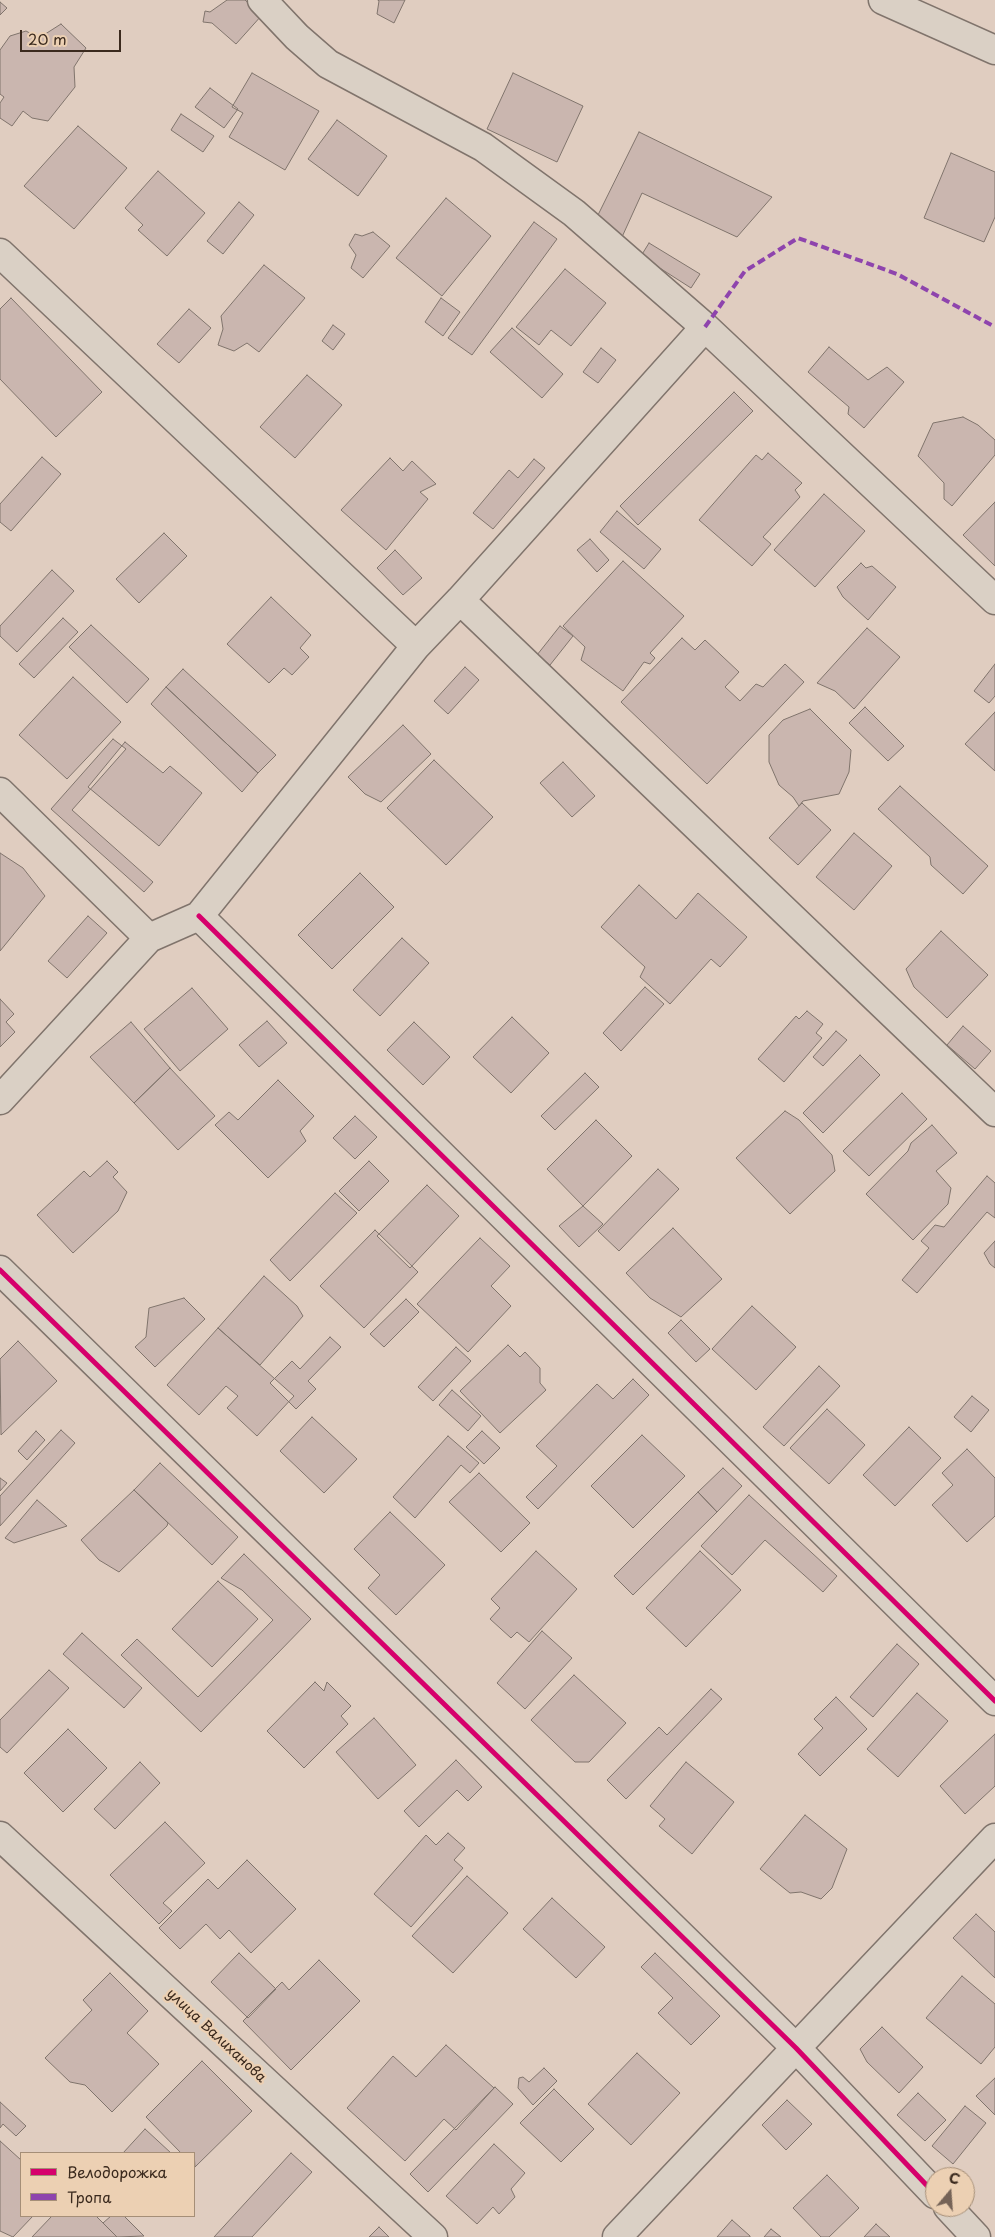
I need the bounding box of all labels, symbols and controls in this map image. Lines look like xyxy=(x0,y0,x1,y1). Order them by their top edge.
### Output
scale bar xyxy=(22,20,124,52)
text: 20 m xyxy=(28,27,67,50)
street label: улица Валиханова xyxy=(163,1985,269,2087)
legend xyxy=(20,2152,195,2217)
text: Велодорожка xyxy=(67,2160,167,2183)
north arrow xyxy=(925,2167,975,2217)
text: С xyxy=(946,2167,963,2190)
text: Тропа xyxy=(67,2185,112,2208)

